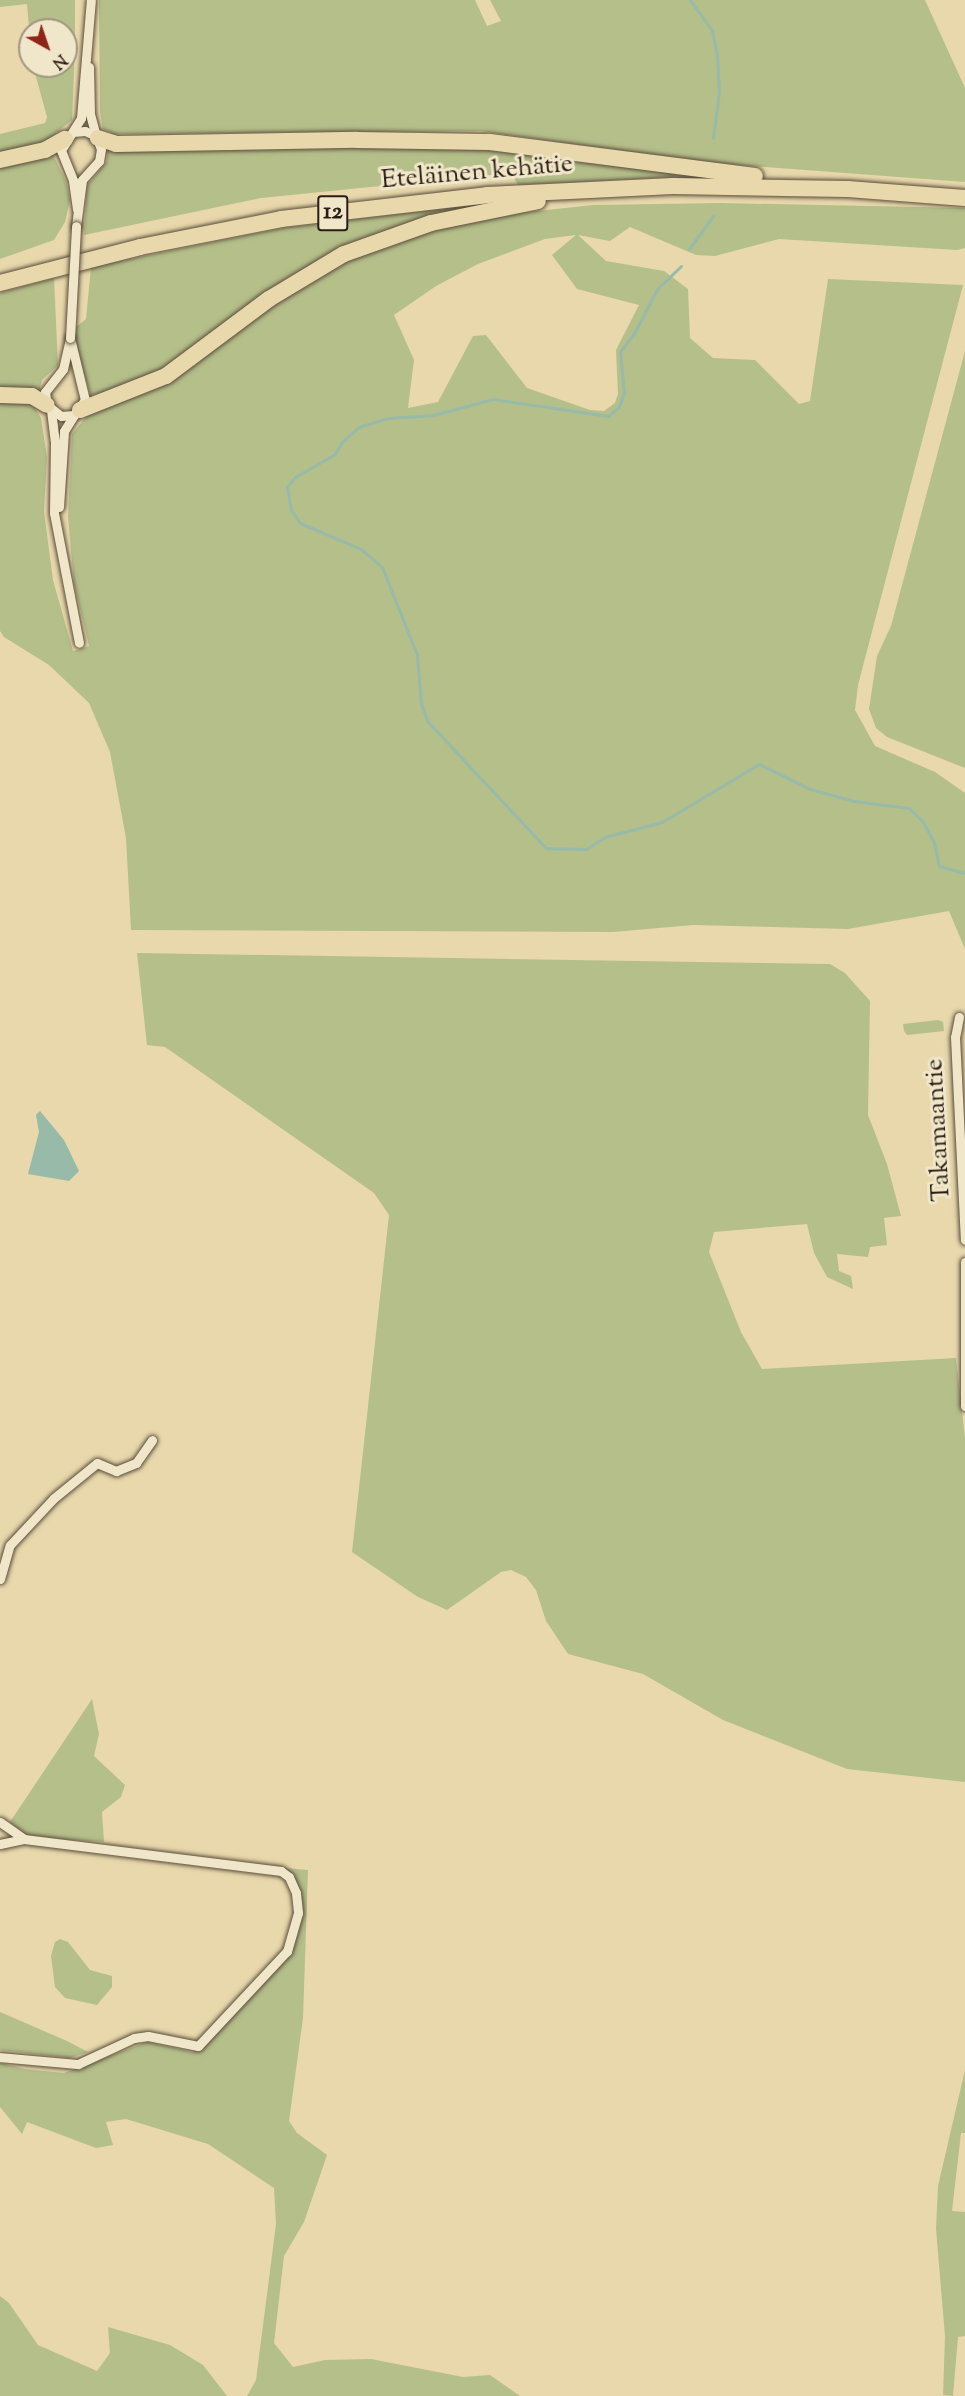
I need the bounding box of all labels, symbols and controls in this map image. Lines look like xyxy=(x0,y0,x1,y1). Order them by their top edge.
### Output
north arrow xyxy=(18,18,78,78)
text: N xyxy=(46,48,71,74)
street label: Eteläinen kehätie xyxy=(380,149,574,197)
road number: 12 xyxy=(316,192,350,234)
street label: Takamaantie xyxy=(920,1058,958,1202)

